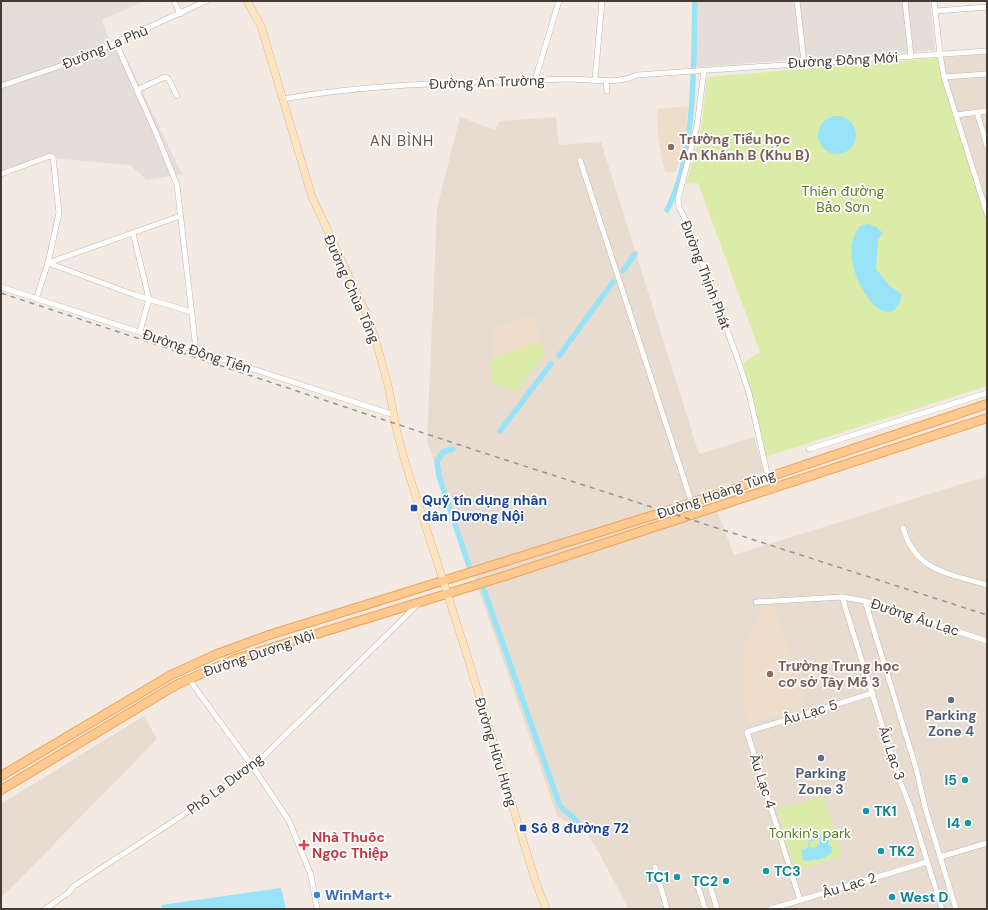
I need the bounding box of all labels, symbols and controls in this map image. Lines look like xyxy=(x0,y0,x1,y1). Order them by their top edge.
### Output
street label: Đường La Phù xyxy=(60,21,150,73)
street label: Đường Đồng Mới xyxy=(788,48,898,72)
street label: Đường An Trường xyxy=(429,71,545,93)
place label: Trường Tiểu học An Khánh B (Khu B) xyxy=(679,130,810,164)
district label: AN BÌNH xyxy=(370,131,434,151)
marker: Trường Tiểu học An Khánh B (Khu B) xyxy=(666,142,676,152)
park label: Thiên đường Bảo Sơn xyxy=(802,182,885,216)
street label: Đường Thịnh Phát xyxy=(677,218,735,332)
street label: Đường Chùa Tổng xyxy=(320,232,384,346)
street label: Đường Đồng Tiến xyxy=(140,325,254,377)
street label: Đường Hoàng Tùng xyxy=(654,465,778,523)
place label: Quỹ tín dụng nhân dân Dương Nội xyxy=(422,491,547,525)
marker: Quỹ tín dụng nhân dân Dương Nội xyxy=(409,503,419,513)
street label: Đường Âu Lạc xyxy=(868,594,962,640)
street label: Đường Dương Nội xyxy=(201,626,317,680)
place label: Trường Trung học cơ sở Tây Mỗ 3 xyxy=(778,657,900,691)
marker: Trường Trung học cơ sở Tây Mỗ 3 xyxy=(765,669,775,679)
street label: Đường Hữu Hưng xyxy=(471,695,521,809)
street label: Âu Lạc 5 xyxy=(780,695,840,729)
marker: Parking Zone 4 xyxy=(946,695,956,705)
place label: Parking Zone 4 xyxy=(926,706,976,740)
street label: Âu Lạc 3 xyxy=(875,724,909,782)
street label: Phố La Dương xyxy=(183,749,267,819)
street label: Âu Lạc 4 xyxy=(746,751,780,811)
marker: Parking Zone 3 xyxy=(816,753,826,763)
place label: Parking Zone 3 xyxy=(796,764,846,798)
place label: I5 xyxy=(944,771,957,789)
marker: I5 xyxy=(960,775,970,785)
place label: TK1 xyxy=(874,802,897,820)
marker: TK1 xyxy=(861,806,871,816)
place label: I4 xyxy=(947,814,960,832)
marker: I4 xyxy=(963,818,973,828)
place label: Số 8 đường 72 xyxy=(531,819,629,837)
marker: Số 8 đường 72 xyxy=(518,823,528,833)
park label: Tonkin's park xyxy=(769,824,851,842)
place label: Nhà Thuốc Ngọc Thiệp xyxy=(312,828,389,862)
marker: Nhà Thuốc Ngọc Thiệp xyxy=(299,840,309,850)
place label: TK2 xyxy=(889,842,915,860)
marker: TK2 xyxy=(876,846,886,856)
place label: TC3 xyxy=(774,862,801,880)
marker: TC3 xyxy=(761,866,771,876)
place label: TC1 xyxy=(646,868,669,886)
street label: Âu Lạc 2 xyxy=(820,868,878,902)
marker: TC1 xyxy=(672,872,682,882)
place label: TC2 xyxy=(692,872,718,890)
marker: TC2 xyxy=(721,876,731,886)
place label: WinMart+ xyxy=(325,886,392,904)
place label: West D xyxy=(900,888,949,906)
marker: WinMart+ xyxy=(312,890,322,900)
marker: West D xyxy=(887,892,897,902)

